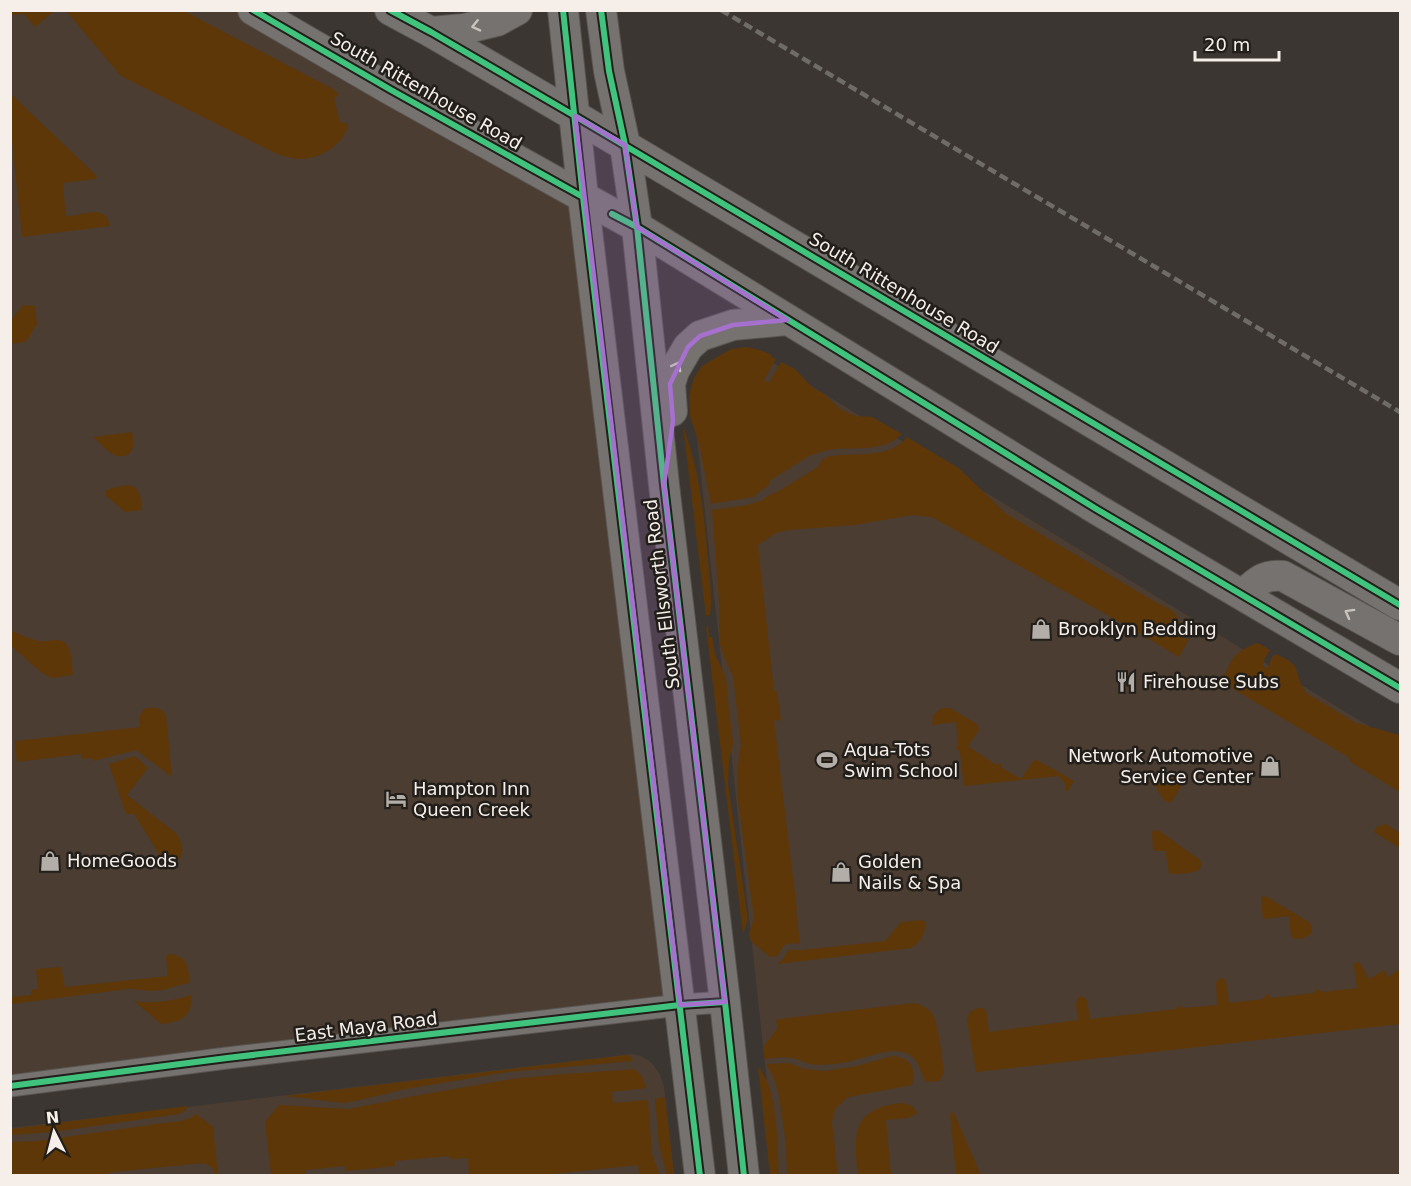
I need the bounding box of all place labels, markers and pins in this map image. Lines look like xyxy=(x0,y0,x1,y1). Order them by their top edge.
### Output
shop icon: Brooklyn Bedding xyxy=(1029,617,1053,641)
place label: Brooklyn Bedding xyxy=(1058,618,1217,639)
restaurant icon: Firehouse Subs xyxy=(1114,670,1138,694)
place label: Firehouse Subs xyxy=(1143,671,1279,692)
place label: Aqua-Tots Swim School xyxy=(844,739,958,781)
place label: Network Automotive Service Center xyxy=(1068,745,1254,787)
sports icon: Aqua-Tots Swim School xyxy=(815,748,839,772)
shop icon: Network Automotive Service Center xyxy=(1258,754,1282,778)
place label: Hampton Inn Queen Creek xyxy=(413,778,531,820)
hotel icon: Hampton Inn Queen Creek xyxy=(384,787,408,811)
shop icon: HomeGoods xyxy=(38,849,62,873)
place label: HomeGoods xyxy=(67,850,177,871)
place label: Golden Nails & Spa xyxy=(858,851,961,893)
shop icon: Golden Nails & Spa xyxy=(829,860,853,884)

